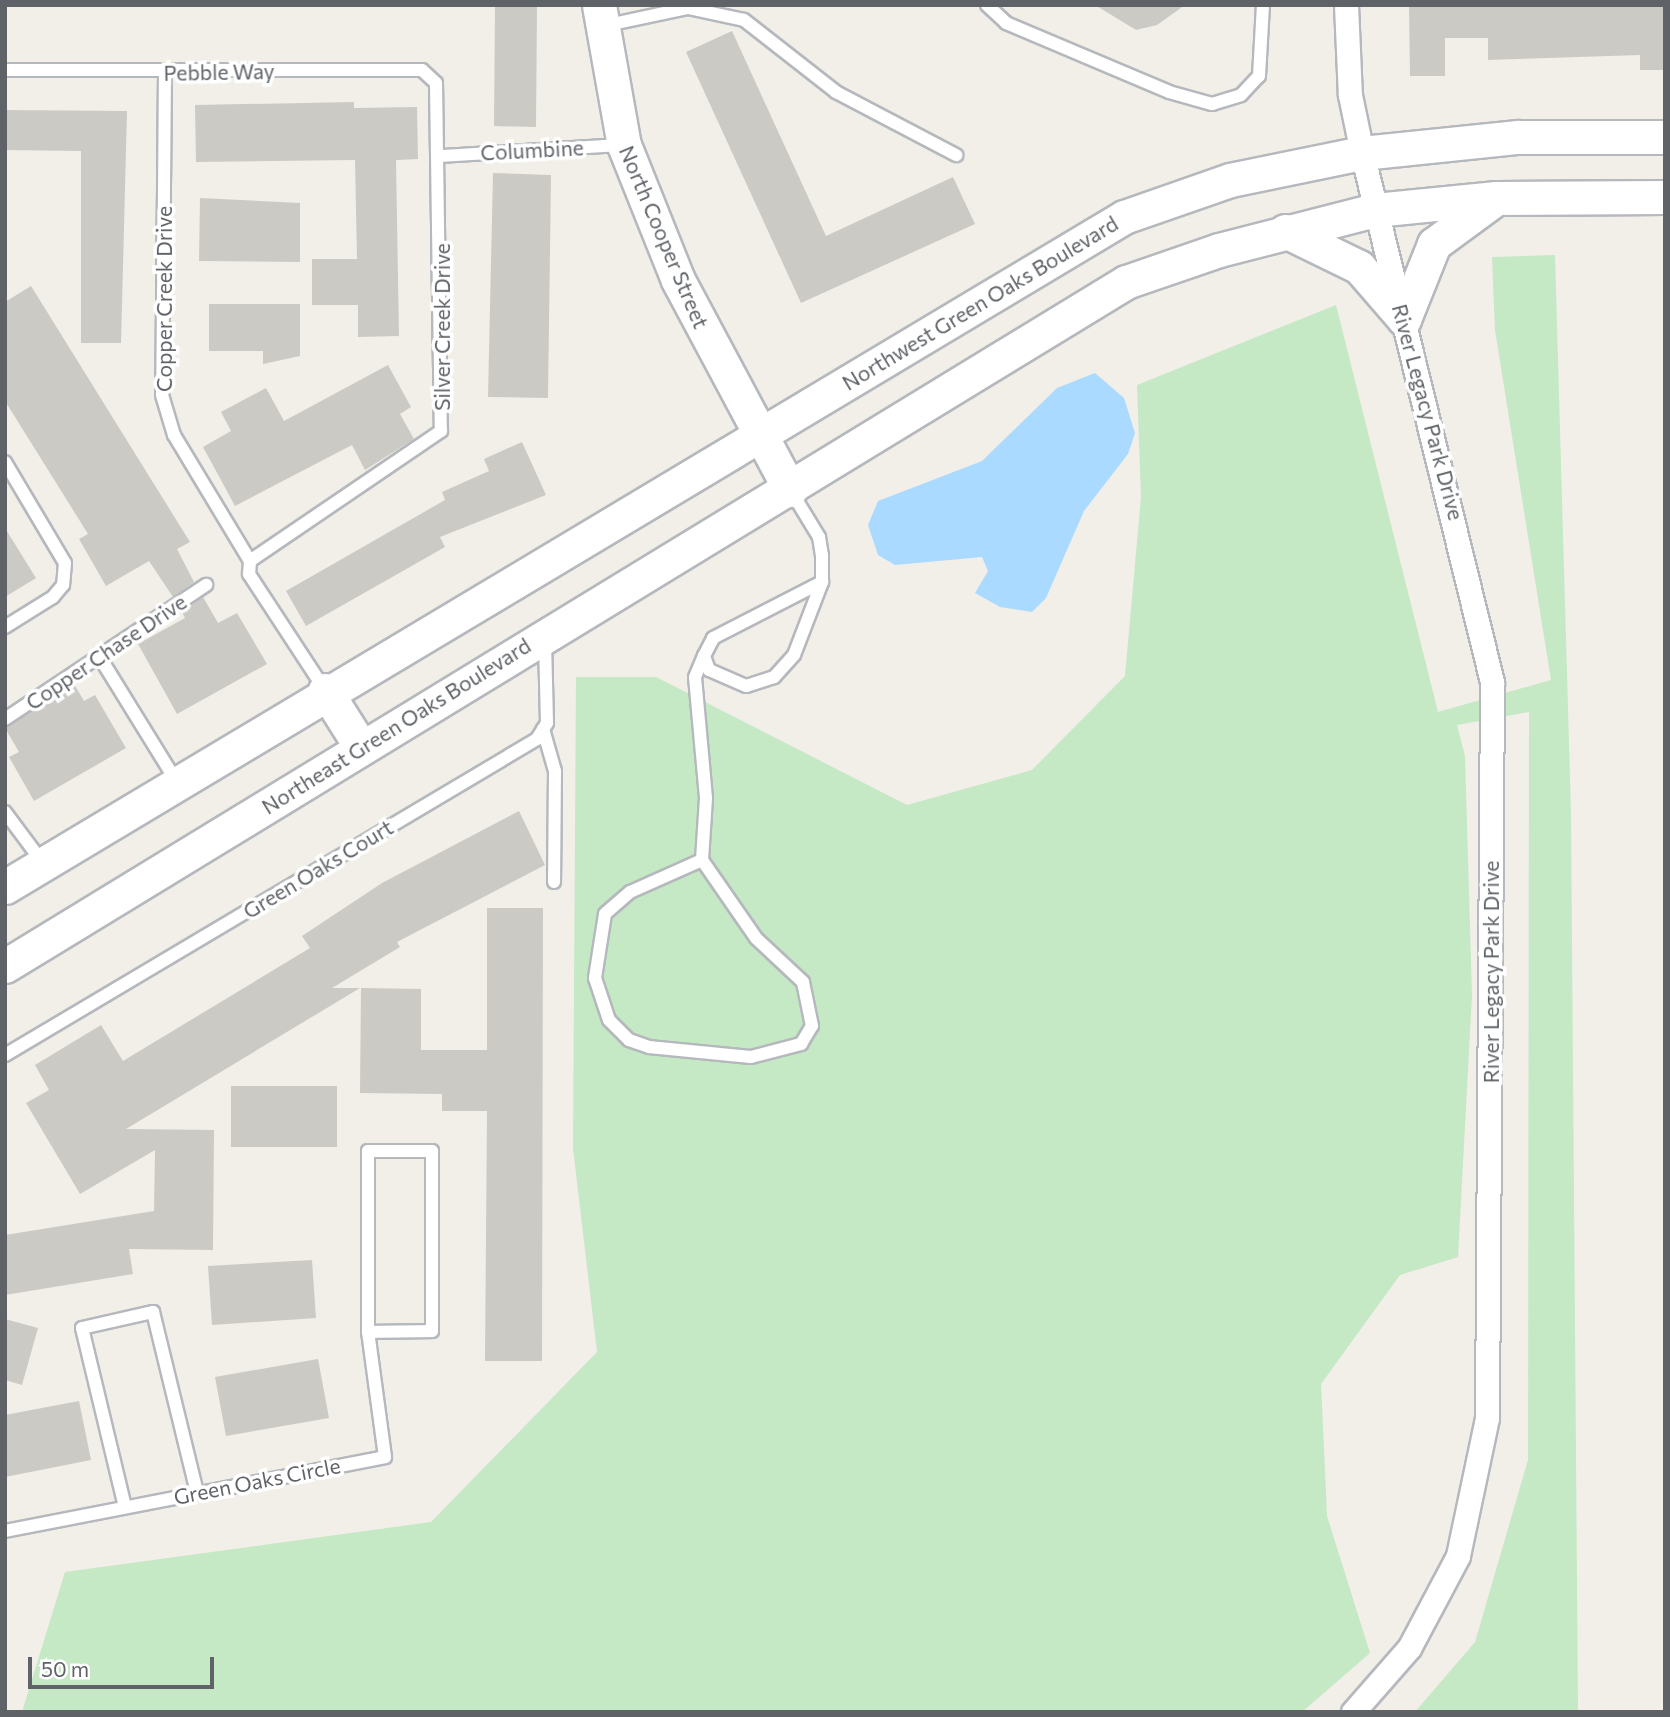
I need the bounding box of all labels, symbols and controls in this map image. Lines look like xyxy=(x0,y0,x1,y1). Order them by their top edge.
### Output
street label: Pebble Way xyxy=(163,58,275,86)
street label: Columbine xyxy=(480,135,584,165)
street label: North Cooper Street xyxy=(614,142,714,332)
street label: Copper Creek Drive xyxy=(151,206,177,392)
street label: Northwest Green Oaks Boulevard xyxy=(838,211,1122,395)
street label: Silver Creek Drive xyxy=(429,243,455,411)
street label: River Legacy Park Drive xyxy=(1387,301,1469,523)
street label: Copper Chase Drive xyxy=(21,589,191,715)
street label: Northeast Green Oaks Boulevard xyxy=(257,633,535,819)
street label: Green Oaks Court xyxy=(238,814,398,924)
street label: River Legacy Park Drive xyxy=(1478,861,1504,1083)
street label: Green Oaks Circle xyxy=(171,1452,343,1510)
scale bar xyxy=(32,1644,217,1688)
text: 50 m xyxy=(41,1656,89,1681)

